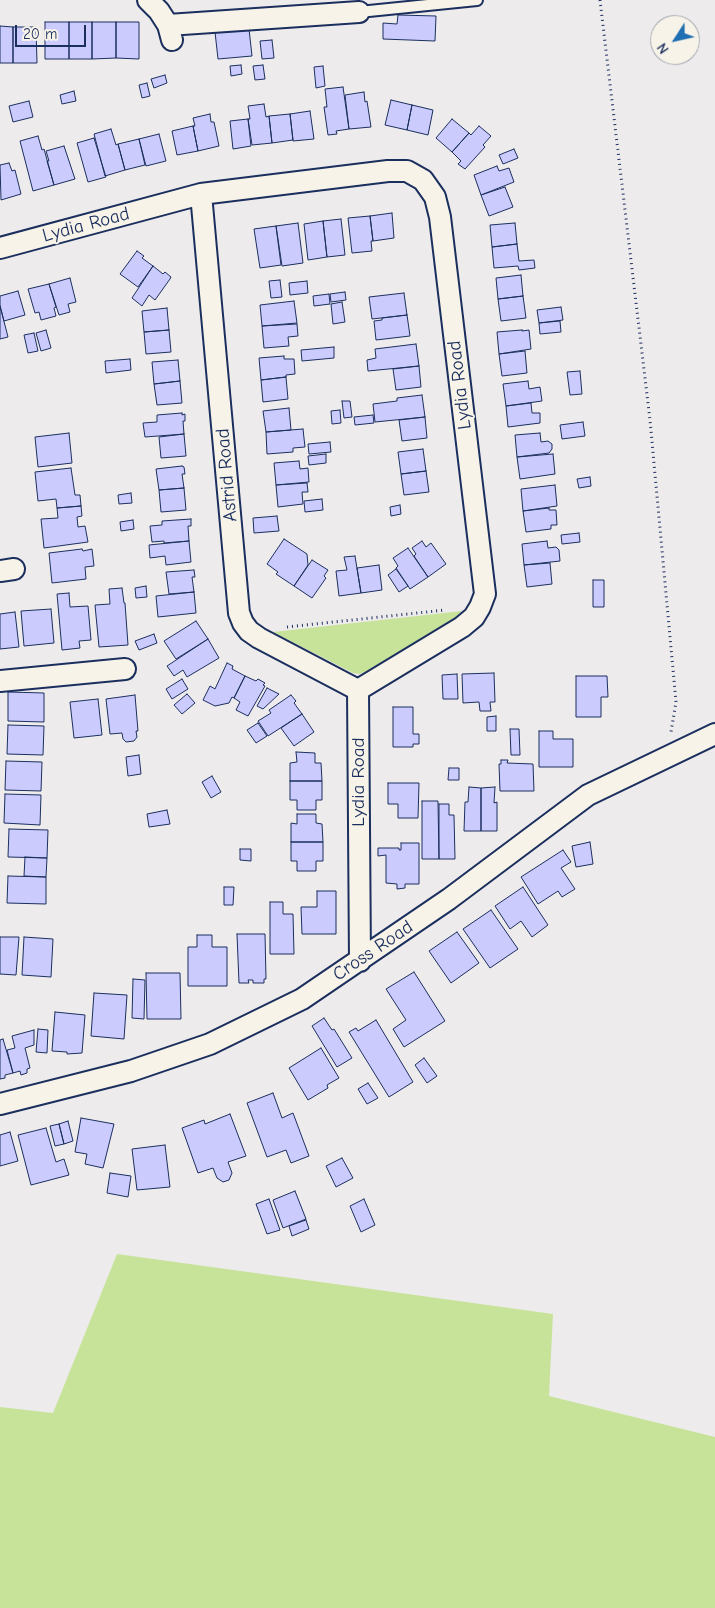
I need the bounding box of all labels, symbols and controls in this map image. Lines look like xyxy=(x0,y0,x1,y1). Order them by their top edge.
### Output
scale bar xyxy=(18,15,89,47)
north arrow xyxy=(650,15,700,65)
text: 20 m xyxy=(23,25,57,43)
text: N xyxy=(654,40,673,57)
street label: Lydia Road xyxy=(40,202,132,248)
street label: Lydia Road xyxy=(443,339,477,431)
street label: Astrid Road xyxy=(212,427,242,523)
street label: Lydia Road xyxy=(348,737,370,827)
street label: Cross Road xyxy=(328,916,418,986)

